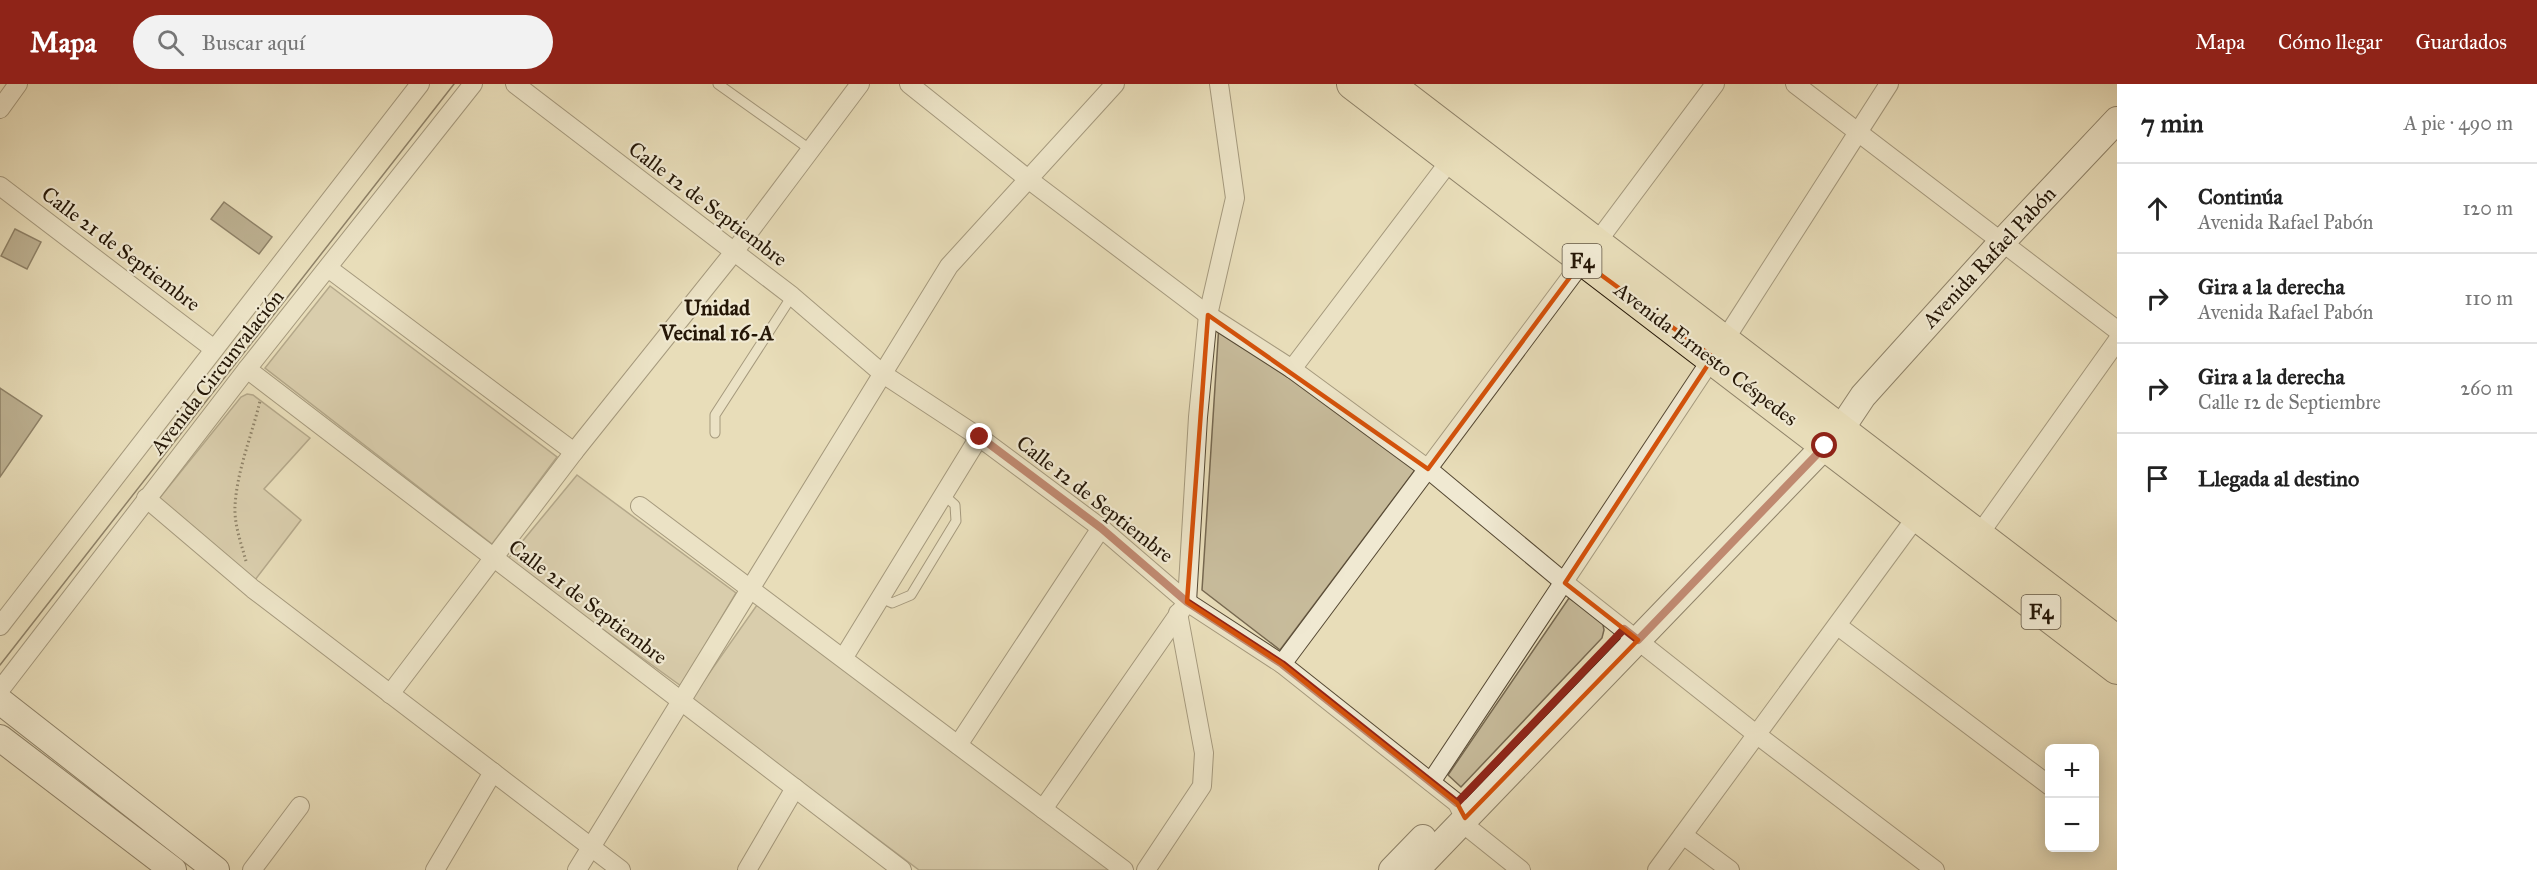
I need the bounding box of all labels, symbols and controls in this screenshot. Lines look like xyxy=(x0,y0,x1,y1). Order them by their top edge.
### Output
search box xyxy=(133,15,553,69)
text: Mapa xyxy=(30,25,97,60)
icon: search xyxy=(154,26,187,59)
text: Buscar aquí xyxy=(202,29,305,56)
text: Mapa xyxy=(2195,29,2245,55)
text: Cómo llegar xyxy=(2278,29,2382,55)
text: Guardados xyxy=(2415,29,2507,55)
text: 7 min xyxy=(2141,107,2204,139)
text: A pie · 490 m xyxy=(2404,111,2513,135)
street label: Calle 12 de Septiembre xyxy=(623,136,793,272)
street label: Calle 21 de Septiembre xyxy=(36,181,206,317)
street label: Avenida Rafael Pabón xyxy=(1916,181,2061,334)
text: Continúa xyxy=(2198,183,2283,210)
icon: ahead xyxy=(2141,192,2174,225)
text: 120 m xyxy=(2462,196,2513,220)
text: Avenida Rafael Pabón xyxy=(2198,210,2373,234)
road number: F4 xyxy=(1562,244,1602,278)
text: Gira a la derecha xyxy=(2198,273,2345,300)
street label: Avenida Ernesto Céspedes xyxy=(1608,276,1803,432)
icon: right xyxy=(2141,282,2174,315)
street label: Avenida Circunvalación xyxy=(144,284,289,460)
text: 110 m xyxy=(2465,286,2513,310)
district label: Unidad Vecinal 16-A xyxy=(659,294,774,346)
text: Avenida Rafael Pabón xyxy=(2198,300,2373,324)
text: Gira a la derecha xyxy=(2198,363,2345,390)
icon: right xyxy=(2141,372,2174,405)
text: 260 m xyxy=(2460,376,2513,400)
text: Calle 12 de Septiembre xyxy=(2198,390,2381,414)
route end xyxy=(966,423,992,449)
street label: Calle 12 de Septiembre xyxy=(1011,430,1179,569)
route start xyxy=(1811,432,1837,458)
icon: arrive xyxy=(2141,462,2174,495)
text: Llegada al destino xyxy=(2198,465,2359,492)
street label: Calle 21 de Septiembre xyxy=(503,534,673,670)
road number: F4 xyxy=(2022,595,2060,629)
map controls xyxy=(2045,744,2099,852)
button: + xyxy=(2045,744,2099,798)
button: − xyxy=(2045,798,2099,852)

